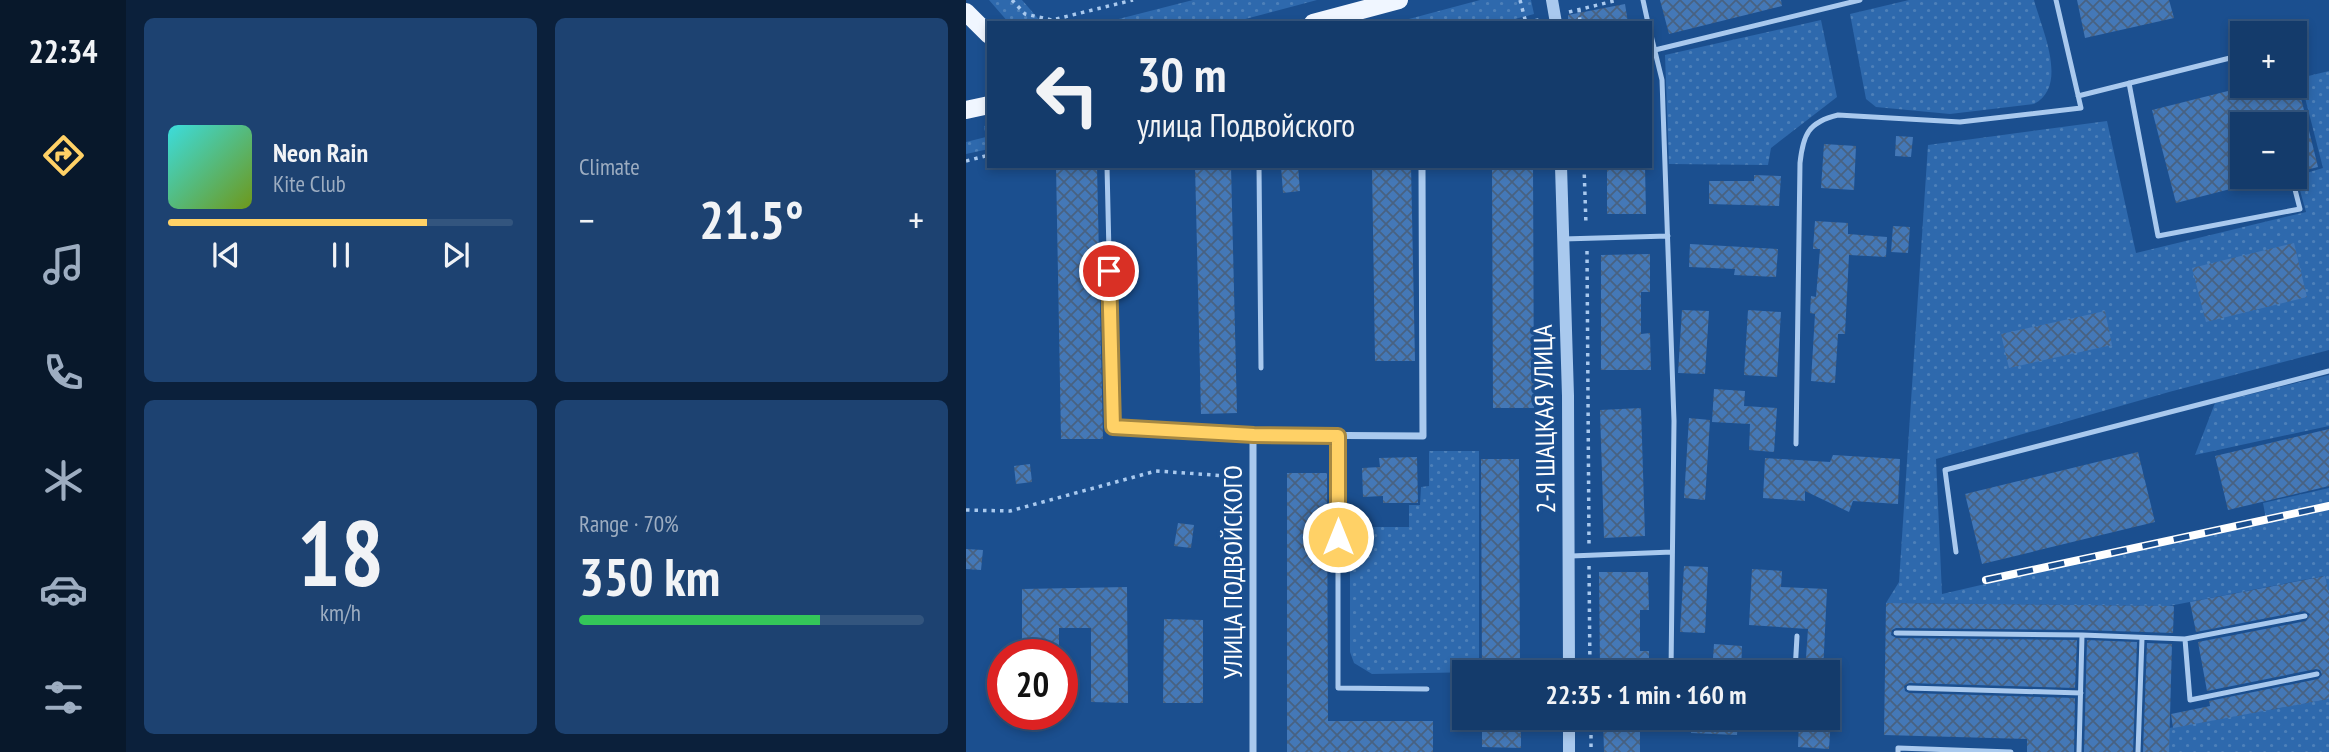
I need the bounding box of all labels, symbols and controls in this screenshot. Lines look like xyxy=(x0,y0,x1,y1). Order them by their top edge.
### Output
map controls xyxy=(2230,21,2307,189)
button: + xyxy=(2230,21,2307,98)
text: 22:34 xyxy=(28,30,98,72)
text: 30 m xyxy=(1137,42,1226,106)
icon: left xyxy=(1022,49,1113,140)
text: улица Подвойского xyxy=(1137,104,1355,146)
button: − xyxy=(2230,112,2307,189)
icon: directions xyxy=(39,131,88,180)
text: Neon Rain xyxy=(273,136,368,169)
text: Climate xyxy=(579,152,640,181)
text: Kite Club xyxy=(273,169,346,198)
text: 21.5° xyxy=(699,186,804,253)
text: − xyxy=(579,195,595,244)
text: + xyxy=(908,195,924,244)
icon: previous xyxy=(207,236,245,274)
icon: pause xyxy=(322,236,360,274)
icon: next xyxy=(437,236,475,274)
icon: music xyxy=(39,240,88,289)
pin xyxy=(1079,241,1139,301)
icon: arrive xyxy=(1090,252,1128,290)
street label: 2-Я ШАЦКАЯ УЛИЦА xyxy=(1526,324,1562,514)
icon: phone xyxy=(39,348,88,397)
icon: climate xyxy=(39,456,88,505)
street label: УЛИЦА ПОДВОЙСКОГО xyxy=(1216,465,1249,679)
text: 18 xyxy=(297,493,384,611)
position arrow xyxy=(1301,500,1375,574)
text: Range · 70% xyxy=(579,509,679,538)
text: 350 km xyxy=(579,543,720,610)
icon: car xyxy=(39,565,88,614)
text: km/h xyxy=(320,598,361,627)
speed limit sign: 20 xyxy=(987,639,1078,730)
icon: filters xyxy=(39,673,88,722)
text: 22:35 · 1 min · 160 m xyxy=(1546,678,1746,711)

